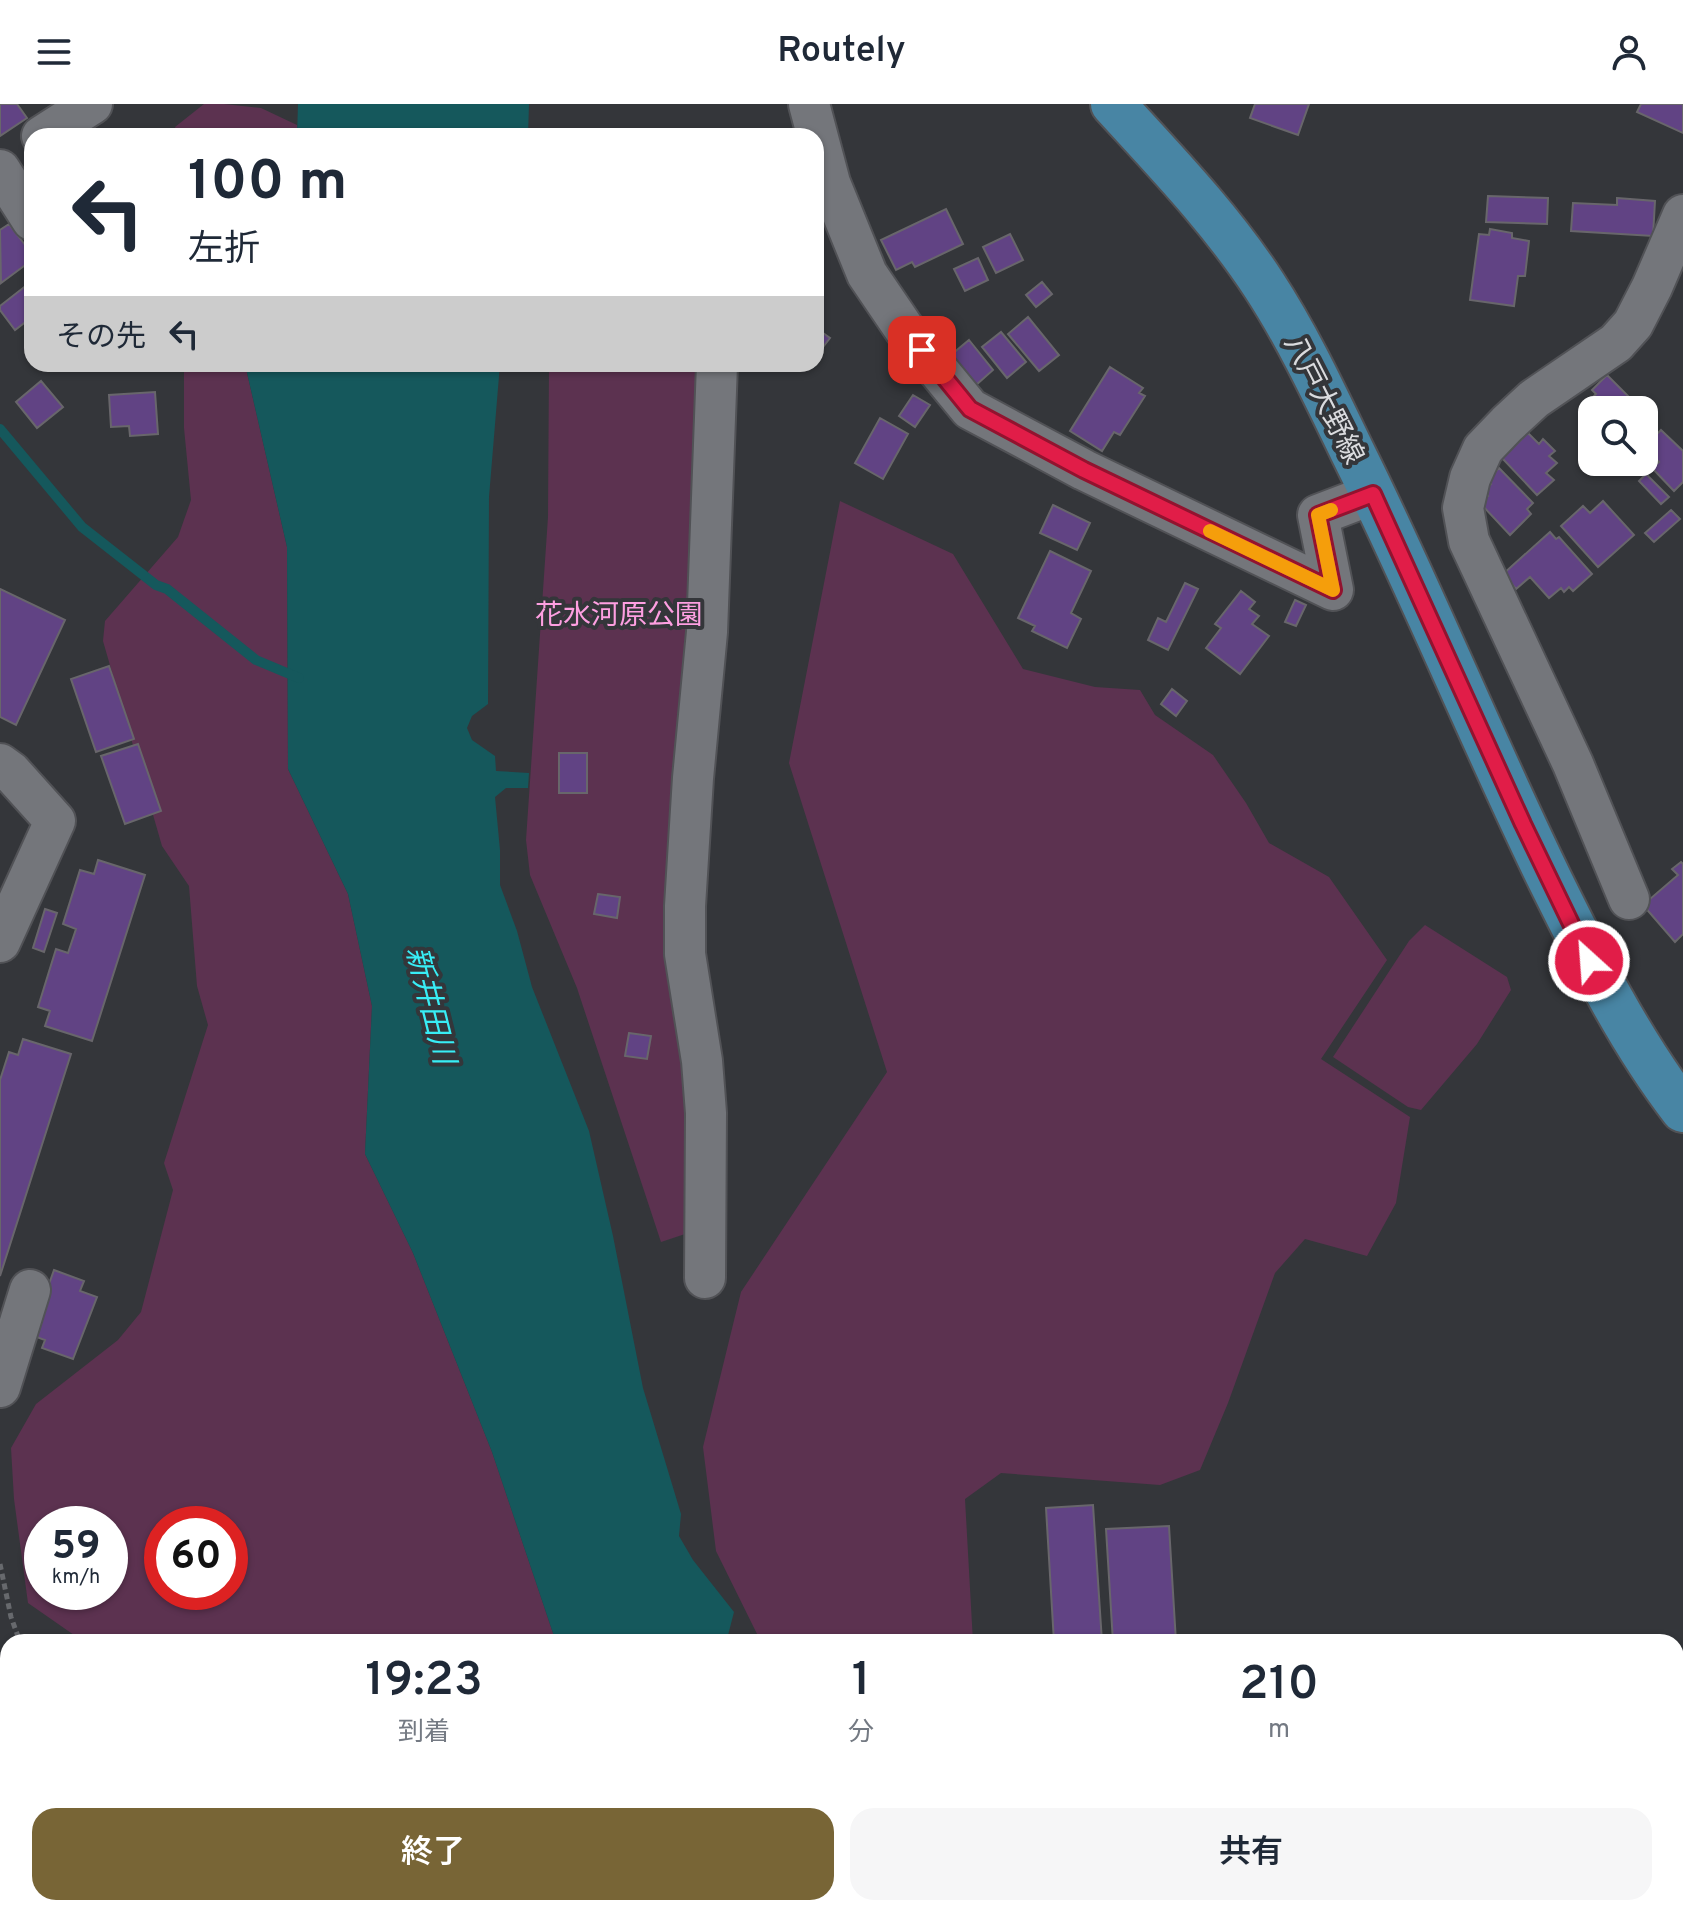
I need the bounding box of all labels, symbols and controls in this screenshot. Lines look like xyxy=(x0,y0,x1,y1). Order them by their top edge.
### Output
text: Routely xyxy=(777,29,906,75)
icon: menu xyxy=(32,30,76,74)
icon: person xyxy=(1607,30,1651,74)
text: 100 m xyxy=(188,149,347,219)
icon: left xyxy=(56,160,160,264)
text: 左折 xyxy=(188,228,260,274)
icon: left xyxy=(162,312,206,356)
pin xyxy=(888,316,956,384)
text: その先 xyxy=(56,320,146,357)
icon: arrive xyxy=(900,328,944,372)
street label: 八戸大野線 xyxy=(1275,330,1370,471)
map controls xyxy=(1578,396,1658,476)
button: search xyxy=(1578,396,1658,476)
park label: 花水河原公園 xyxy=(535,599,703,635)
position arrow xyxy=(1547,919,1631,1003)
water label: 新井田川 xyxy=(396,943,462,1071)
speed limit sign: 60 xyxy=(144,1506,248,1610)
text: 59 xyxy=(51,1523,101,1573)
text: km/h xyxy=(52,1565,100,1591)
text: 19:23 xyxy=(365,1652,483,1712)
text: 1 xyxy=(852,1652,870,1712)
text: 210 xyxy=(1239,1656,1319,1716)
text: m xyxy=(1268,1714,1290,1747)
text: 到着 xyxy=(398,1717,450,1750)
text: 分 xyxy=(848,1717,874,1750)
button: 終了 xyxy=(32,1808,834,1900)
button: 共有 xyxy=(850,1808,1652,1900)

